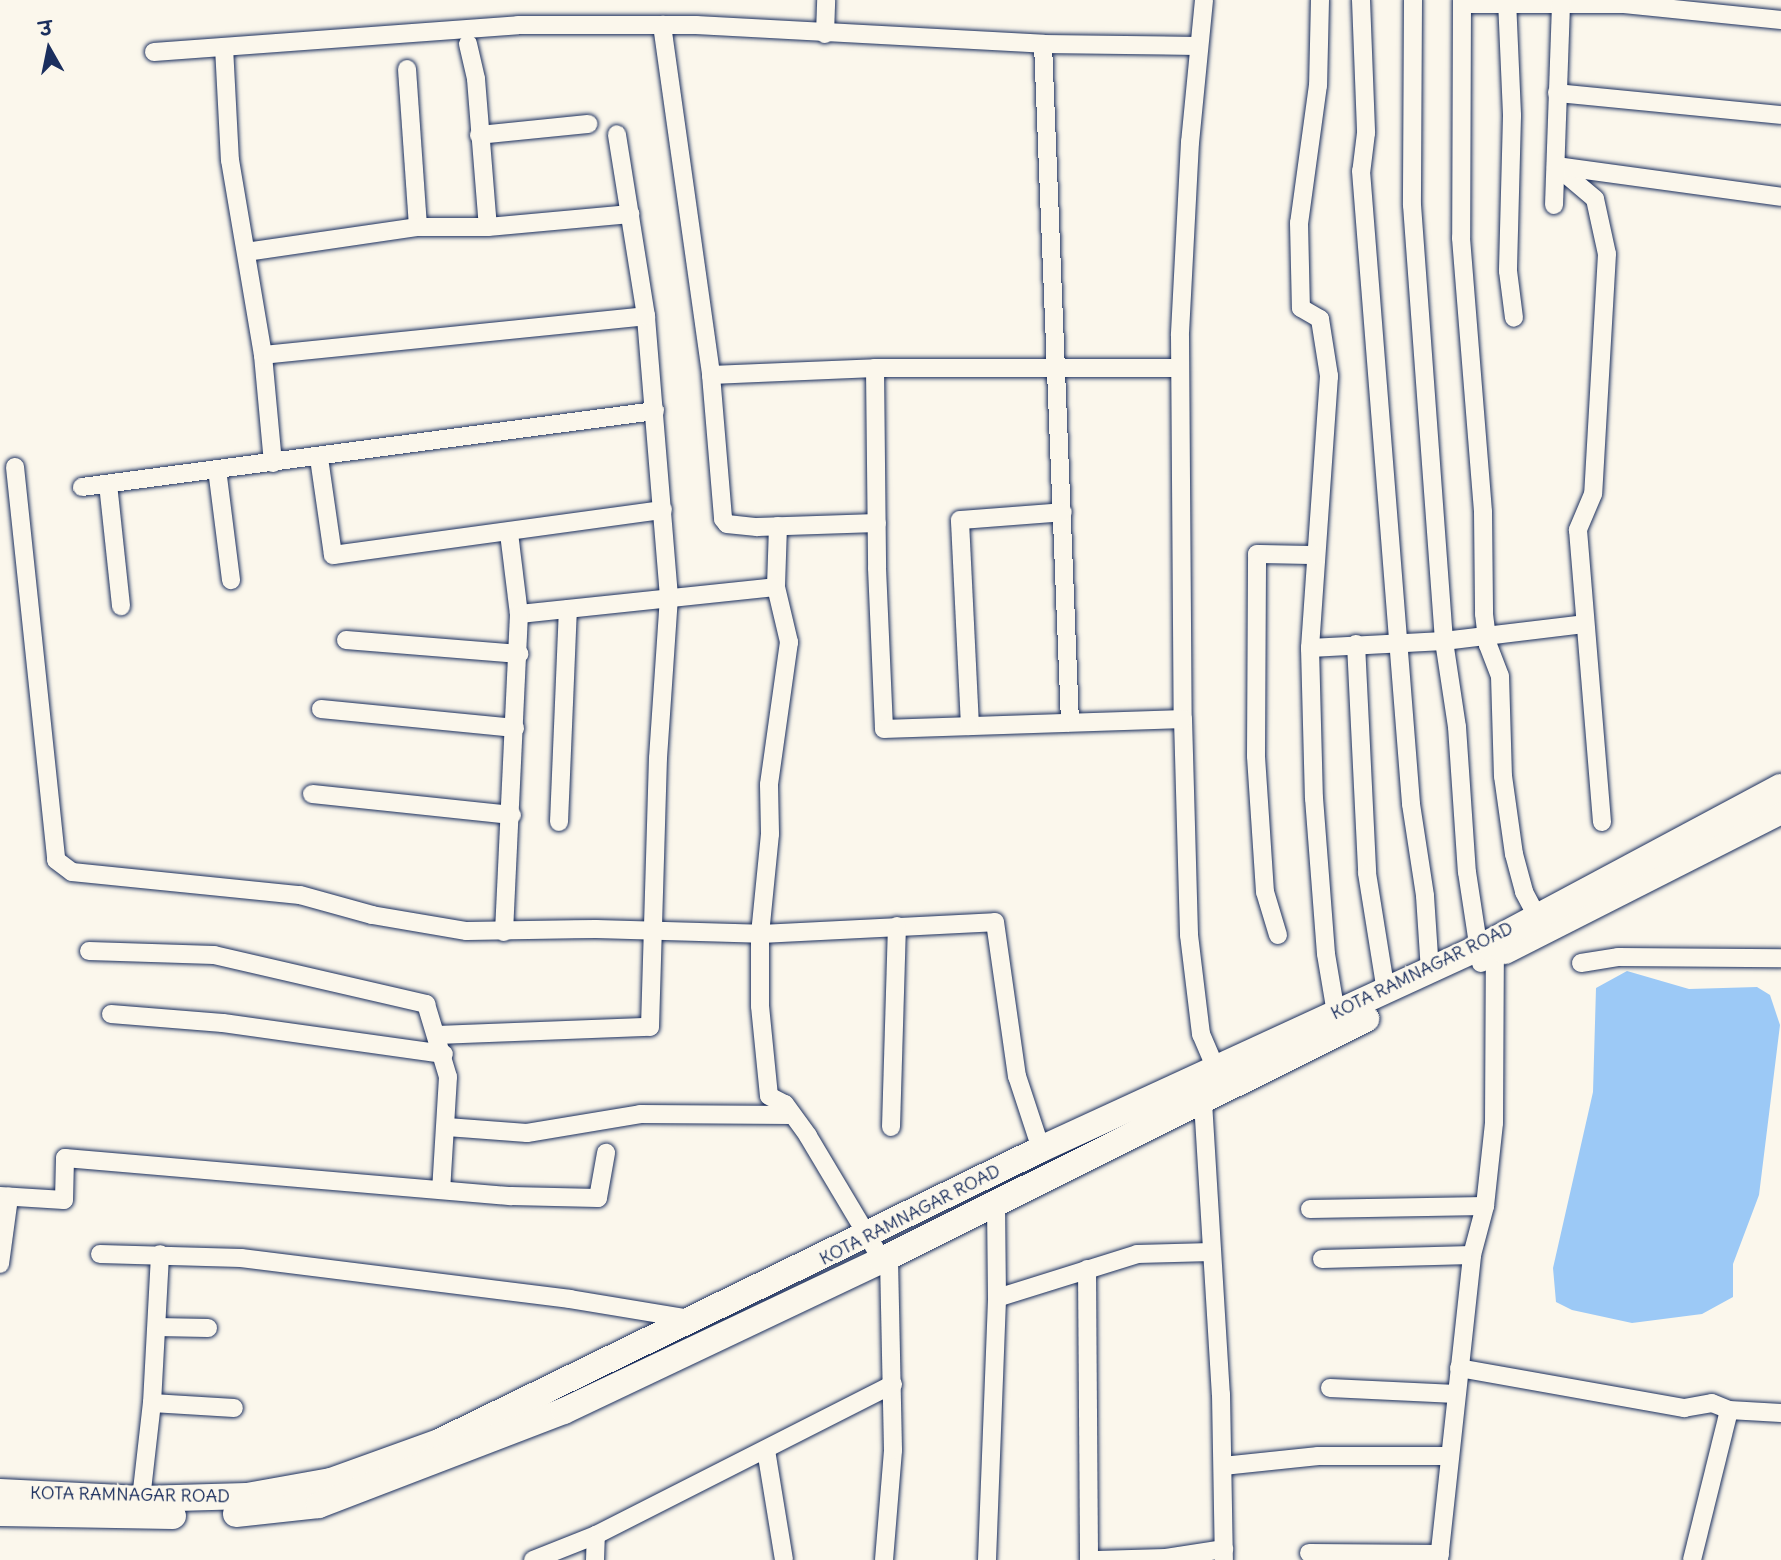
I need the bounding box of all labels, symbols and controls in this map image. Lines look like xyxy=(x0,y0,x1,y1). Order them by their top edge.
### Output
north arrow xyxy=(14,14,84,84)
text: उ xyxy=(38,15,54,41)
street label: KOTA RAMNAGAR ROAD xyxy=(1327,917,1517,1025)
street label: KOTA RAMNAGAR ROAD xyxy=(816,1160,1004,1270)
street label: KOTA RAMNAGAR ROAD xyxy=(30,1482,230,1508)

